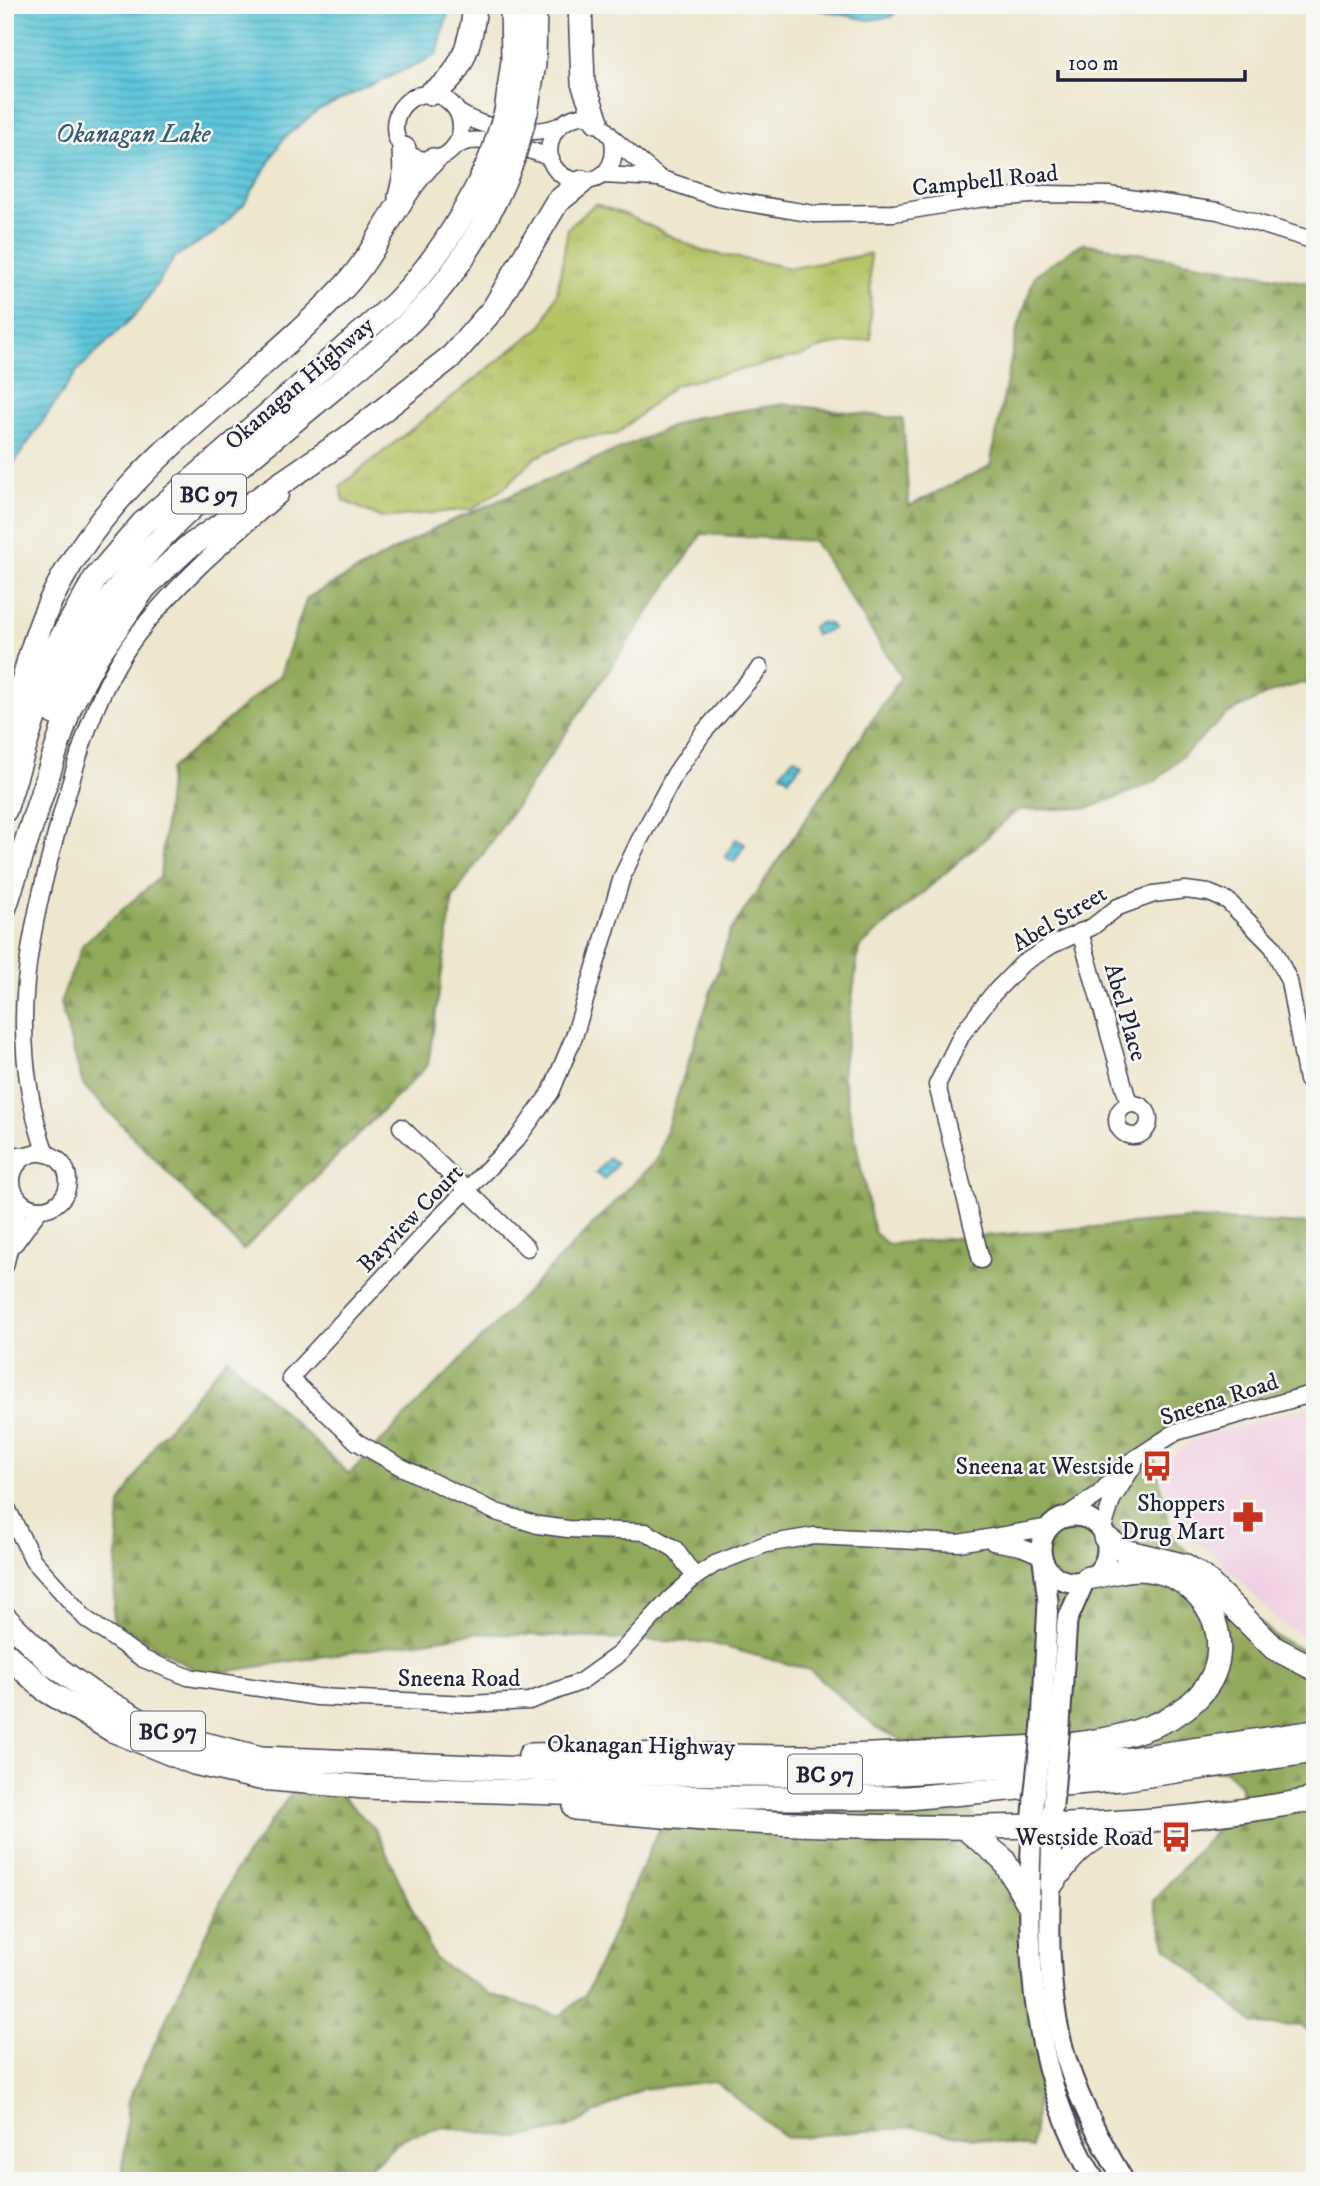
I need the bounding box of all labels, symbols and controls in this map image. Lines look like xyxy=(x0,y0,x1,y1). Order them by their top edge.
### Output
scale bar xyxy=(1058,38,1245,82)
text: 100 m xyxy=(1068,51,1119,77)
water label: Okanagan Lake xyxy=(56,118,212,151)
street label: Campbell Road xyxy=(911,158,1060,204)
street label: Okanagan Highway xyxy=(219,310,381,457)
road number: BC 97 xyxy=(172,474,246,514)
street label: Abel Street xyxy=(1007,879,1113,959)
street label: Abel Place xyxy=(1097,960,1153,1065)
street label: Bayview Court xyxy=(351,1158,470,1279)
street label: Sneena Road xyxy=(1156,1367,1282,1433)
bus stop icon: Sneena at Westside xyxy=(1140,1449,1174,1483)
place label: Sneena at Westside xyxy=(956,1452,1134,1482)
place label: Shoppers Drug Mart xyxy=(1121,1489,1225,1547)
pharmacy icon: Shoppers Drug Mart xyxy=(1231,1500,1265,1534)
street label: Sneena Road xyxy=(398,1664,520,1694)
road number: BC 97 xyxy=(131,1712,205,1750)
street label: Okanagan Highway xyxy=(546,1729,736,1763)
road number: BC 97 xyxy=(788,1754,862,1794)
bus stop icon: Westside Road xyxy=(1159,1820,1193,1854)
place label: Westside Road xyxy=(1015,1823,1153,1853)

